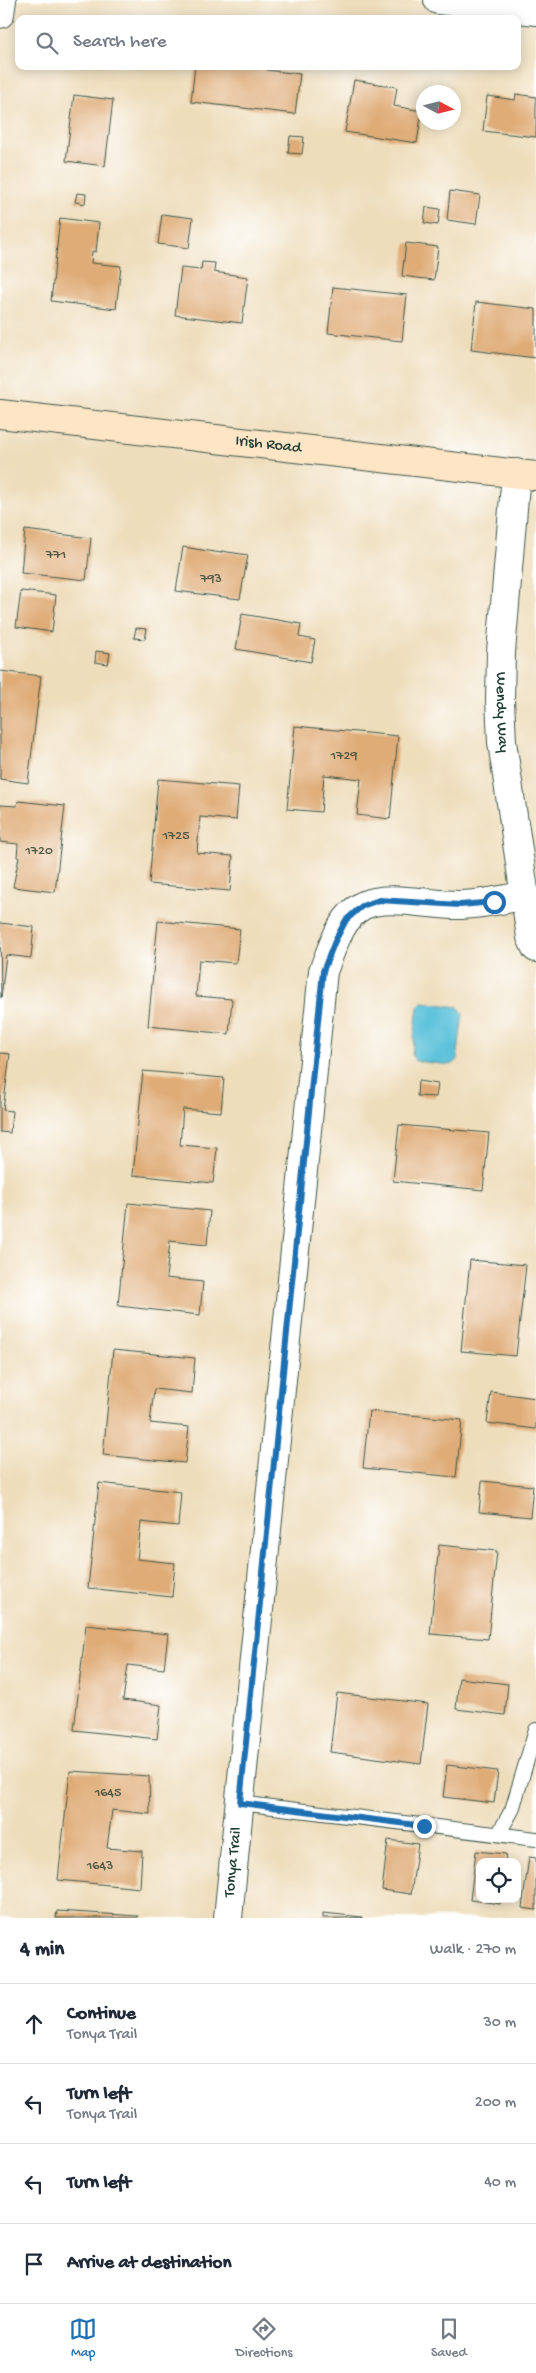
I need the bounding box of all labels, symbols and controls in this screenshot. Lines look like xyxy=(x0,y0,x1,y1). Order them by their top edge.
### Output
search box xyxy=(15,15,521,70)
icon: search xyxy=(33,29,61,57)
text: Search here xyxy=(73,31,167,54)
north arrow xyxy=(416,85,461,130)
street label: Irish Road xyxy=(234,432,304,458)
house number: 771 xyxy=(45,547,66,564)
house number: 793 xyxy=(199,571,222,588)
street label: Wendy Way xyxy=(490,672,513,754)
house number: 1729 xyxy=(330,748,357,765)
house number: 1725 xyxy=(161,828,190,845)
house number: 1720 xyxy=(24,843,53,860)
route start xyxy=(483,891,506,914)
house number: 1645 xyxy=(94,1785,121,1802)
route end xyxy=(413,1815,436,1838)
street label: Tonya Trail xyxy=(221,1826,247,1899)
house number: 1643 xyxy=(86,1858,113,1875)
map controls xyxy=(476,1858,521,1903)
button: locate xyxy=(476,1858,521,1903)
text: 4 min xyxy=(20,1938,64,1963)
text: Walk · 270 m xyxy=(430,1941,516,1960)
text: Continue xyxy=(67,2003,136,2026)
icon: ahead xyxy=(20,2010,48,2038)
text: 30 m xyxy=(483,2014,516,2033)
text: Tonya Trail xyxy=(67,2026,137,2045)
text: Turn left xyxy=(67,2083,131,2106)
icon: left xyxy=(20,2090,48,2118)
text: 200 m xyxy=(475,2094,516,2113)
text: Tonya Trail xyxy=(67,2106,137,2125)
icon: left xyxy=(20,2170,48,2198)
text: Turn left xyxy=(67,2172,131,2195)
text: 40 m xyxy=(484,2174,516,2193)
icon: arrive xyxy=(20,2250,48,2278)
text: Arrive at destination xyxy=(67,2252,231,2275)
tab: Map xyxy=(69,2315,97,2362)
tab: Directions xyxy=(236,2315,293,2362)
tab: Saved xyxy=(431,2315,467,2362)

